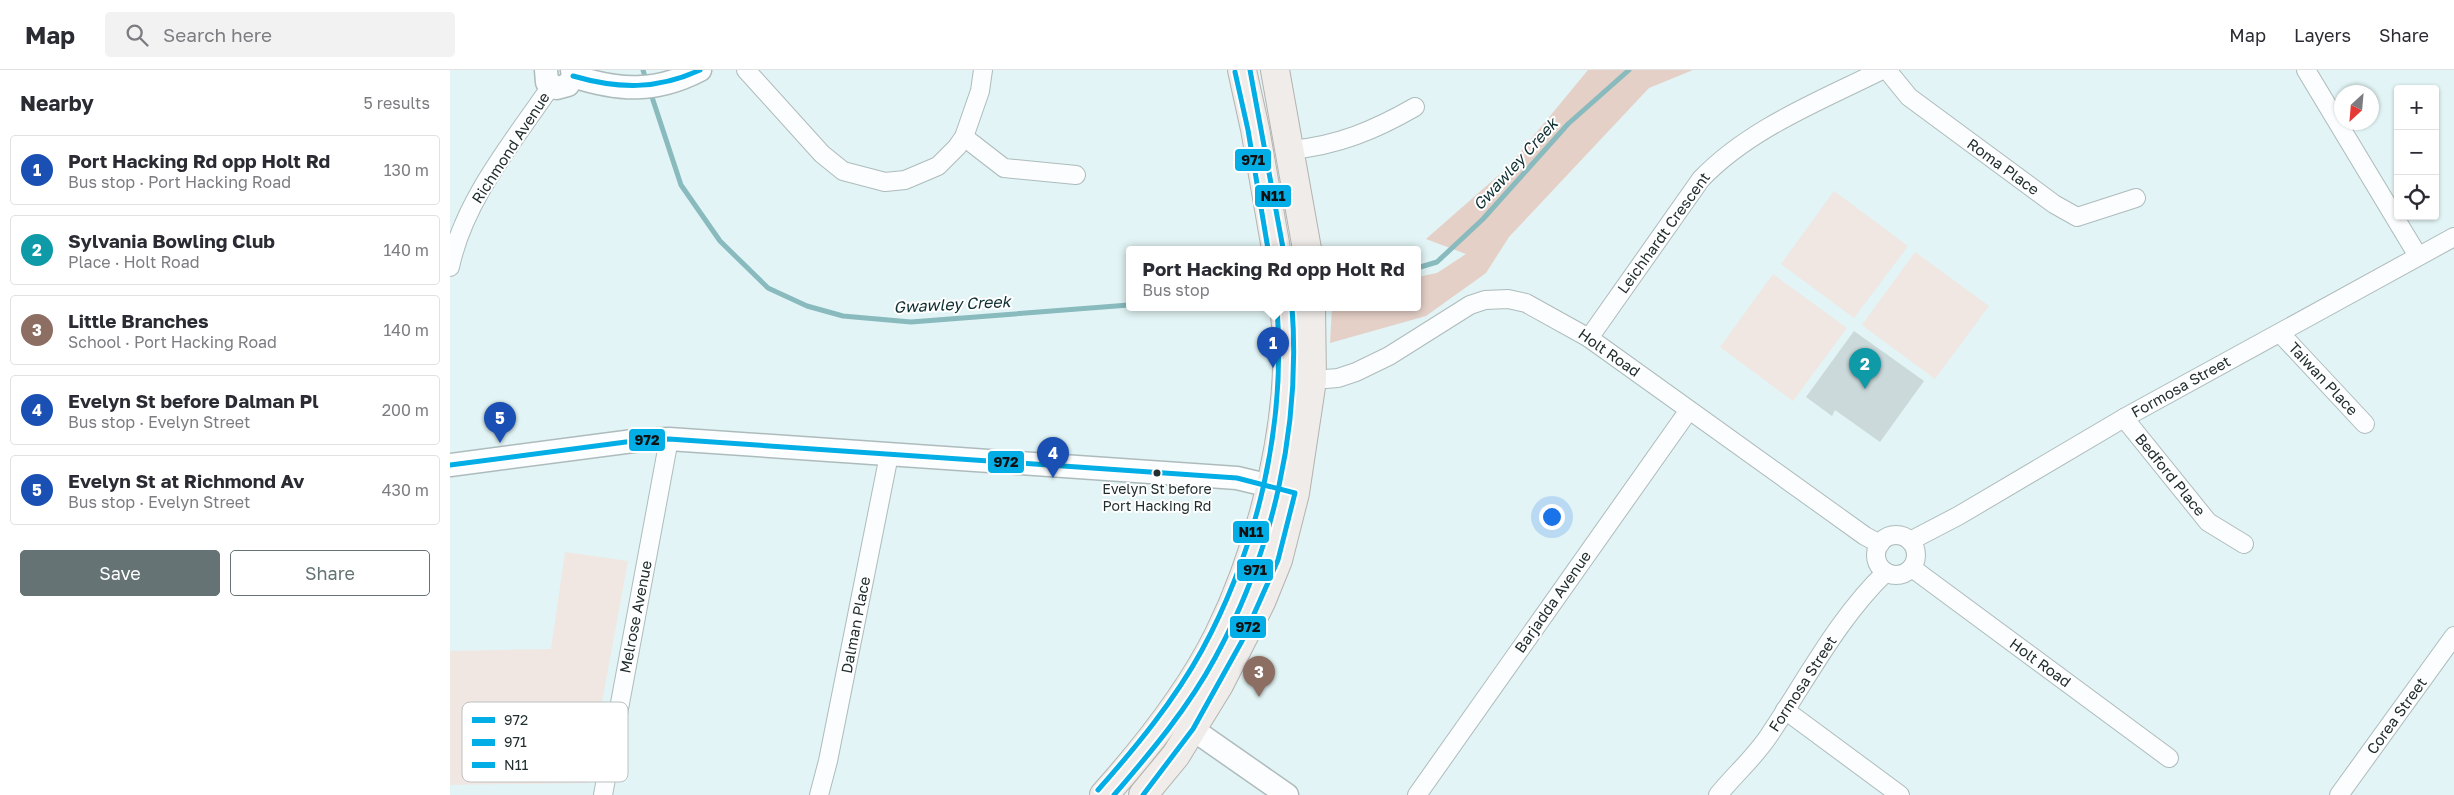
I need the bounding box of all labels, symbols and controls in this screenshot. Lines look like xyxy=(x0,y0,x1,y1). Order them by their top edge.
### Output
search box xyxy=(105,12,455,57)
text: Map xyxy=(25,20,75,49)
icon: search xyxy=(123,21,151,49)
text: Search here xyxy=(163,23,272,46)
text: Map xyxy=(2229,24,2266,46)
text: Layers xyxy=(2294,24,2351,46)
text: Share xyxy=(2379,24,2429,46)
north arrow xyxy=(2334,85,2379,130)
map controls xyxy=(2394,85,2439,220)
button: + xyxy=(2394,85,2439,130)
street label: Richmond Avenue xyxy=(467,88,553,206)
text: Nearby xyxy=(20,90,94,116)
text: 5 results xyxy=(364,93,430,113)
water label: Gwawley Creek xyxy=(1468,112,1563,214)
button: − xyxy=(2394,130,2439,175)
street label: Roma Place xyxy=(1964,134,2043,198)
line badge: 971 xyxy=(1234,148,1272,172)
text: Port Hacking Rd opp Holt Rd xyxy=(68,149,330,172)
text: 971 xyxy=(1241,151,1265,168)
text: 1 xyxy=(33,160,41,180)
text: 130 m xyxy=(384,160,429,180)
street label: Leichhardt Crescent xyxy=(1613,168,1713,297)
text: Bus stop · Port Hacking Road xyxy=(68,172,291,192)
button: locate xyxy=(2394,175,2439,220)
line badge: N11 xyxy=(1254,184,1292,208)
text: N11 xyxy=(1260,187,1286,204)
text: Sylvania Bowling Club xyxy=(68,229,275,252)
text: 2 xyxy=(32,240,42,260)
text: 140 m xyxy=(383,240,429,260)
popup xyxy=(1126,246,1421,311)
text: Place · Holt Road xyxy=(68,252,200,272)
text: Port Hacking Rd opp Holt Rd xyxy=(1142,257,1405,280)
text: Bus stop xyxy=(1142,280,1210,300)
water label: Gwawley Creek xyxy=(893,291,1013,317)
text: Little Branches xyxy=(68,309,209,332)
text: 3 xyxy=(32,320,42,340)
text: 140 m xyxy=(383,320,429,340)
street label: Holt Road xyxy=(1575,324,1644,380)
pin: 1 xyxy=(1257,327,1289,368)
text: School · Port Hacking Road xyxy=(68,332,277,352)
street label: Taiwan Place xyxy=(2285,338,2362,419)
pin: 2 xyxy=(1849,348,1881,389)
street label: Formosa Street xyxy=(2128,351,2233,421)
text: Evelyn St before Dalman Pl xyxy=(68,389,319,412)
text: 4 xyxy=(32,400,42,420)
text: 200 m xyxy=(382,400,429,420)
pin: 5 xyxy=(484,402,516,443)
text: Bus stop · Evelyn Street xyxy=(68,412,250,432)
line badge: 972 xyxy=(628,428,666,452)
street label: Bedford Place xyxy=(2132,429,2210,519)
text: 972 xyxy=(634,431,660,448)
pin: 4 xyxy=(1037,437,1069,478)
line badge: 972 xyxy=(987,450,1025,474)
text: 972 xyxy=(993,453,1019,470)
marker: Evelyn St before Port Hacking Rd xyxy=(1152,468,1162,478)
text: Evelyn St at Richmond Av xyxy=(68,469,304,492)
text: 5 xyxy=(32,480,42,500)
text: 430 m xyxy=(382,480,429,500)
place label: Evelyn St before Port Hacking Rd xyxy=(1102,480,1212,514)
text: Bus stop · Evelyn Street xyxy=(68,492,250,512)
your location xyxy=(1539,504,1565,530)
line badge: N11 xyxy=(1232,520,1270,544)
text: N11 xyxy=(1238,523,1264,540)
street label: Barjadda Avenue xyxy=(1510,547,1594,656)
button: Save xyxy=(20,550,220,596)
button: Share xyxy=(230,550,430,596)
line badge: 971 xyxy=(1236,558,1274,582)
street label: Melrose Avenue xyxy=(615,559,655,675)
text: 971 xyxy=(1243,561,1267,578)
street label: Dalman Place xyxy=(837,574,873,675)
line badge: 972 xyxy=(1229,615,1267,639)
text: 972 xyxy=(1235,618,1261,635)
street label: Formosa Street xyxy=(1765,632,1840,735)
street label: Holt Road xyxy=(2006,634,2075,690)
pin: 3 xyxy=(1243,656,1275,697)
street label: Corea Street xyxy=(2362,674,2430,757)
legend xyxy=(462,702,628,782)
text: 972 xyxy=(504,711,528,728)
text: 971 xyxy=(504,733,527,750)
text: N11 xyxy=(504,756,528,773)

